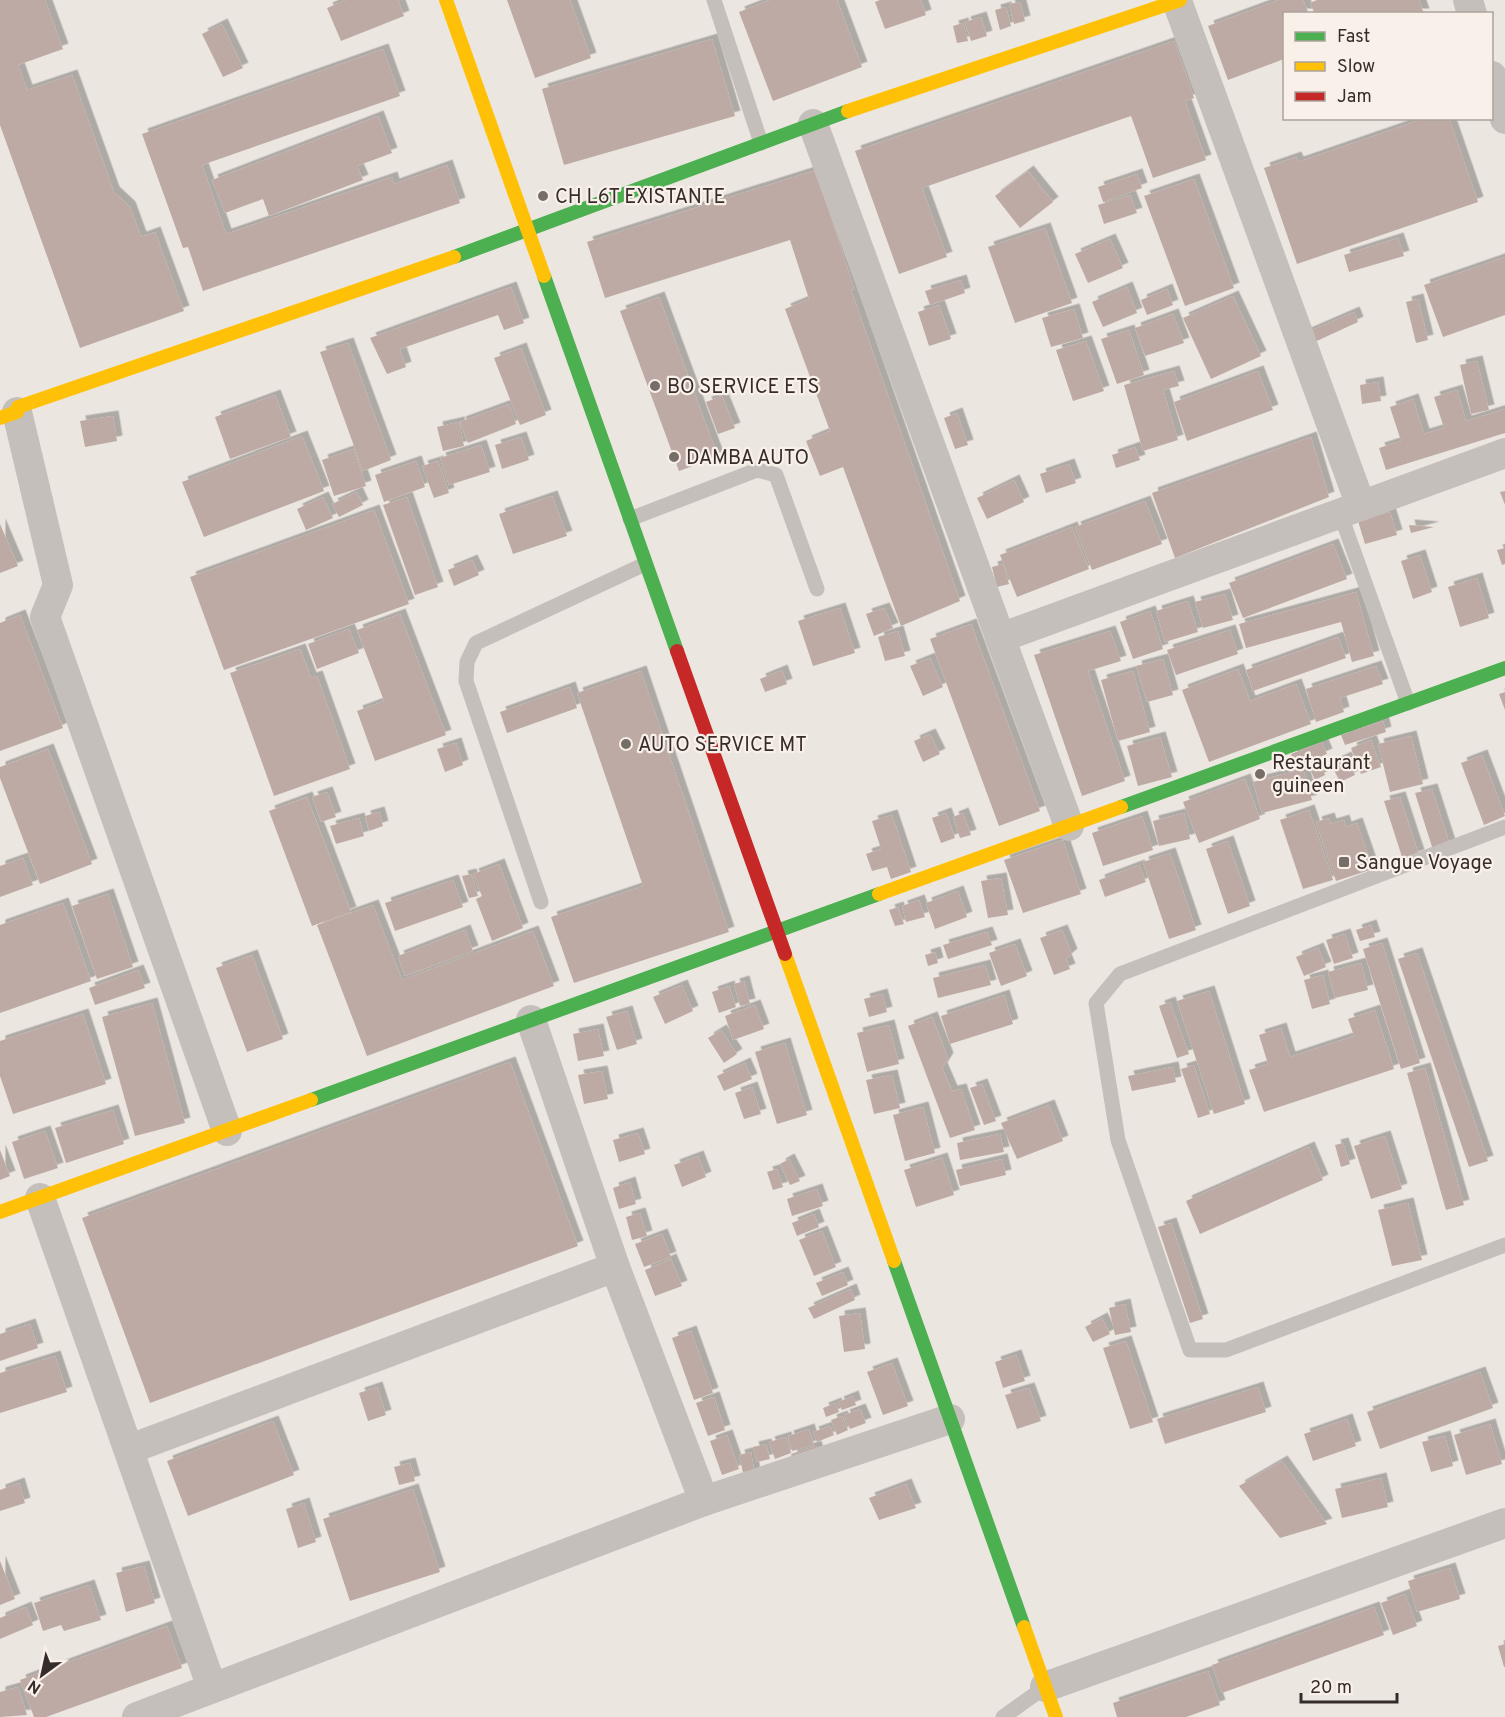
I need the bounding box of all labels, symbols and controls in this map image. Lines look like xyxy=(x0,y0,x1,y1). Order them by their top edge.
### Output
legend xyxy=(1283,12,1493,120)
text: Fast xyxy=(1337,26,1370,49)
text: Slow xyxy=(1337,56,1375,79)
text: Jam xyxy=(1337,86,1372,109)
place label: CH L6T EXISTANTE xyxy=(555,185,725,211)
marker: CH L6T EXISTANTE xyxy=(536,189,550,203)
place label: BO SERVICE ETS xyxy=(667,375,820,401)
marker: BO SERVICE ETS xyxy=(648,379,662,393)
place label: DAMBA AUTO xyxy=(686,446,809,472)
marker: DAMBA AUTO xyxy=(667,450,681,464)
place label: AUTO SERVICE MT xyxy=(638,733,807,759)
marker: AUTO SERVICE MT xyxy=(619,737,633,751)
place label: Restaurant guineen xyxy=(1272,751,1371,800)
marker: Restaurant guineen xyxy=(1253,767,1267,781)
place label: Sangue Voyage xyxy=(1356,851,1493,877)
marker: Sangue Voyage xyxy=(1337,855,1351,869)
north arrow xyxy=(12,1645,72,1705)
scale bar xyxy=(1301,1666,1397,1704)
text: N xyxy=(25,1674,45,1697)
text: 20 m xyxy=(1310,1677,1352,1700)

